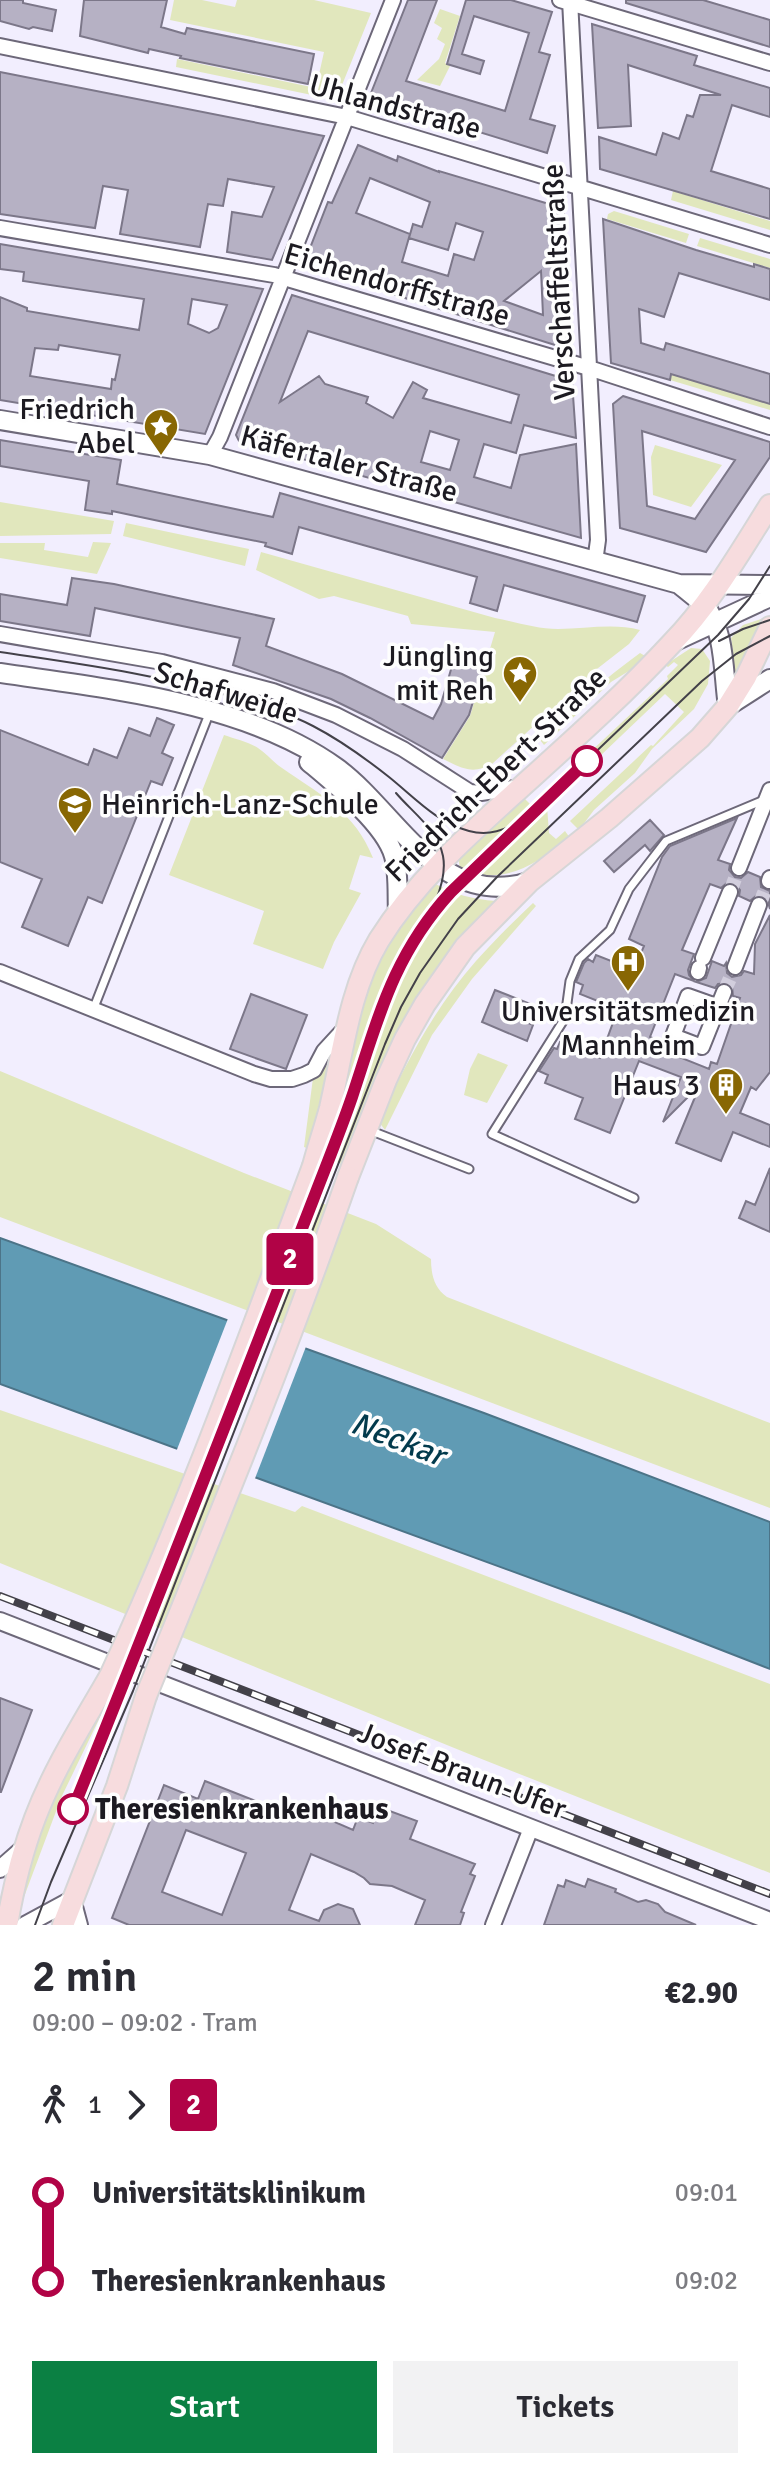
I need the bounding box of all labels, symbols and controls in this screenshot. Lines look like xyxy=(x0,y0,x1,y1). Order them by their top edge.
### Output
street label: Uhlandstraße xyxy=(305,66,485,148)
street label: Verschaffeltstraße xyxy=(534,163,584,401)
street label: Eichendorffstraße xyxy=(280,235,514,335)
place label: Friedrich Abel xyxy=(19,391,135,462)
place icon: Friedrich Abel xyxy=(142,407,180,457)
street label: Käfertaler Straße xyxy=(236,417,462,511)
place label: Jüngling mit Reh xyxy=(383,638,494,709)
street label: Schafweide xyxy=(150,654,302,732)
place icon: Jüngling mit Reh xyxy=(501,654,539,704)
street label: Friedrich-Ebert-Straße xyxy=(377,660,615,890)
unlabelled marker xyxy=(572,746,602,776)
school or university icon: Heinrich-Lanz-Schule xyxy=(56,785,94,835)
place label: Heinrich-Lanz-Schule xyxy=(101,786,379,823)
hospital icon: Universitätsmedizin Mannheim xyxy=(609,943,647,993)
place label: Universitätsmedizin Mannheim xyxy=(501,993,755,1064)
building icon: Haus 3 xyxy=(707,1066,745,1116)
place label: Haus 3 xyxy=(612,1067,700,1104)
line badge: 2 xyxy=(264,1233,316,1285)
text: 2 xyxy=(282,1242,298,1276)
water label: Neckar xyxy=(346,1403,454,1476)
street label: Josef-Braun-Ufer xyxy=(352,1714,572,1828)
place label: Theresienkrankenhaus xyxy=(95,1791,389,1828)
marker: Theresienkrankenhaus xyxy=(58,1794,88,1824)
text: 2 min xyxy=(32,1950,137,2004)
text: €2.90 xyxy=(665,1975,738,2012)
text: 09:00 – 09:02 · Tram xyxy=(32,2007,258,2039)
icon: walk xyxy=(32,2083,76,2127)
icon: forward xyxy=(114,2083,158,2127)
text: 2 xyxy=(186,2088,201,2122)
text: 1 xyxy=(88,2089,102,2121)
text: Universitätsklinikum xyxy=(92,2175,366,2212)
text: 09:01 xyxy=(675,2177,738,2209)
text: Theresienkrankenhaus xyxy=(92,2263,386,2300)
text: 09:02 xyxy=(675,2265,738,2297)
button: Start xyxy=(32,2361,377,2453)
button: Tickets xyxy=(393,2361,738,2453)

